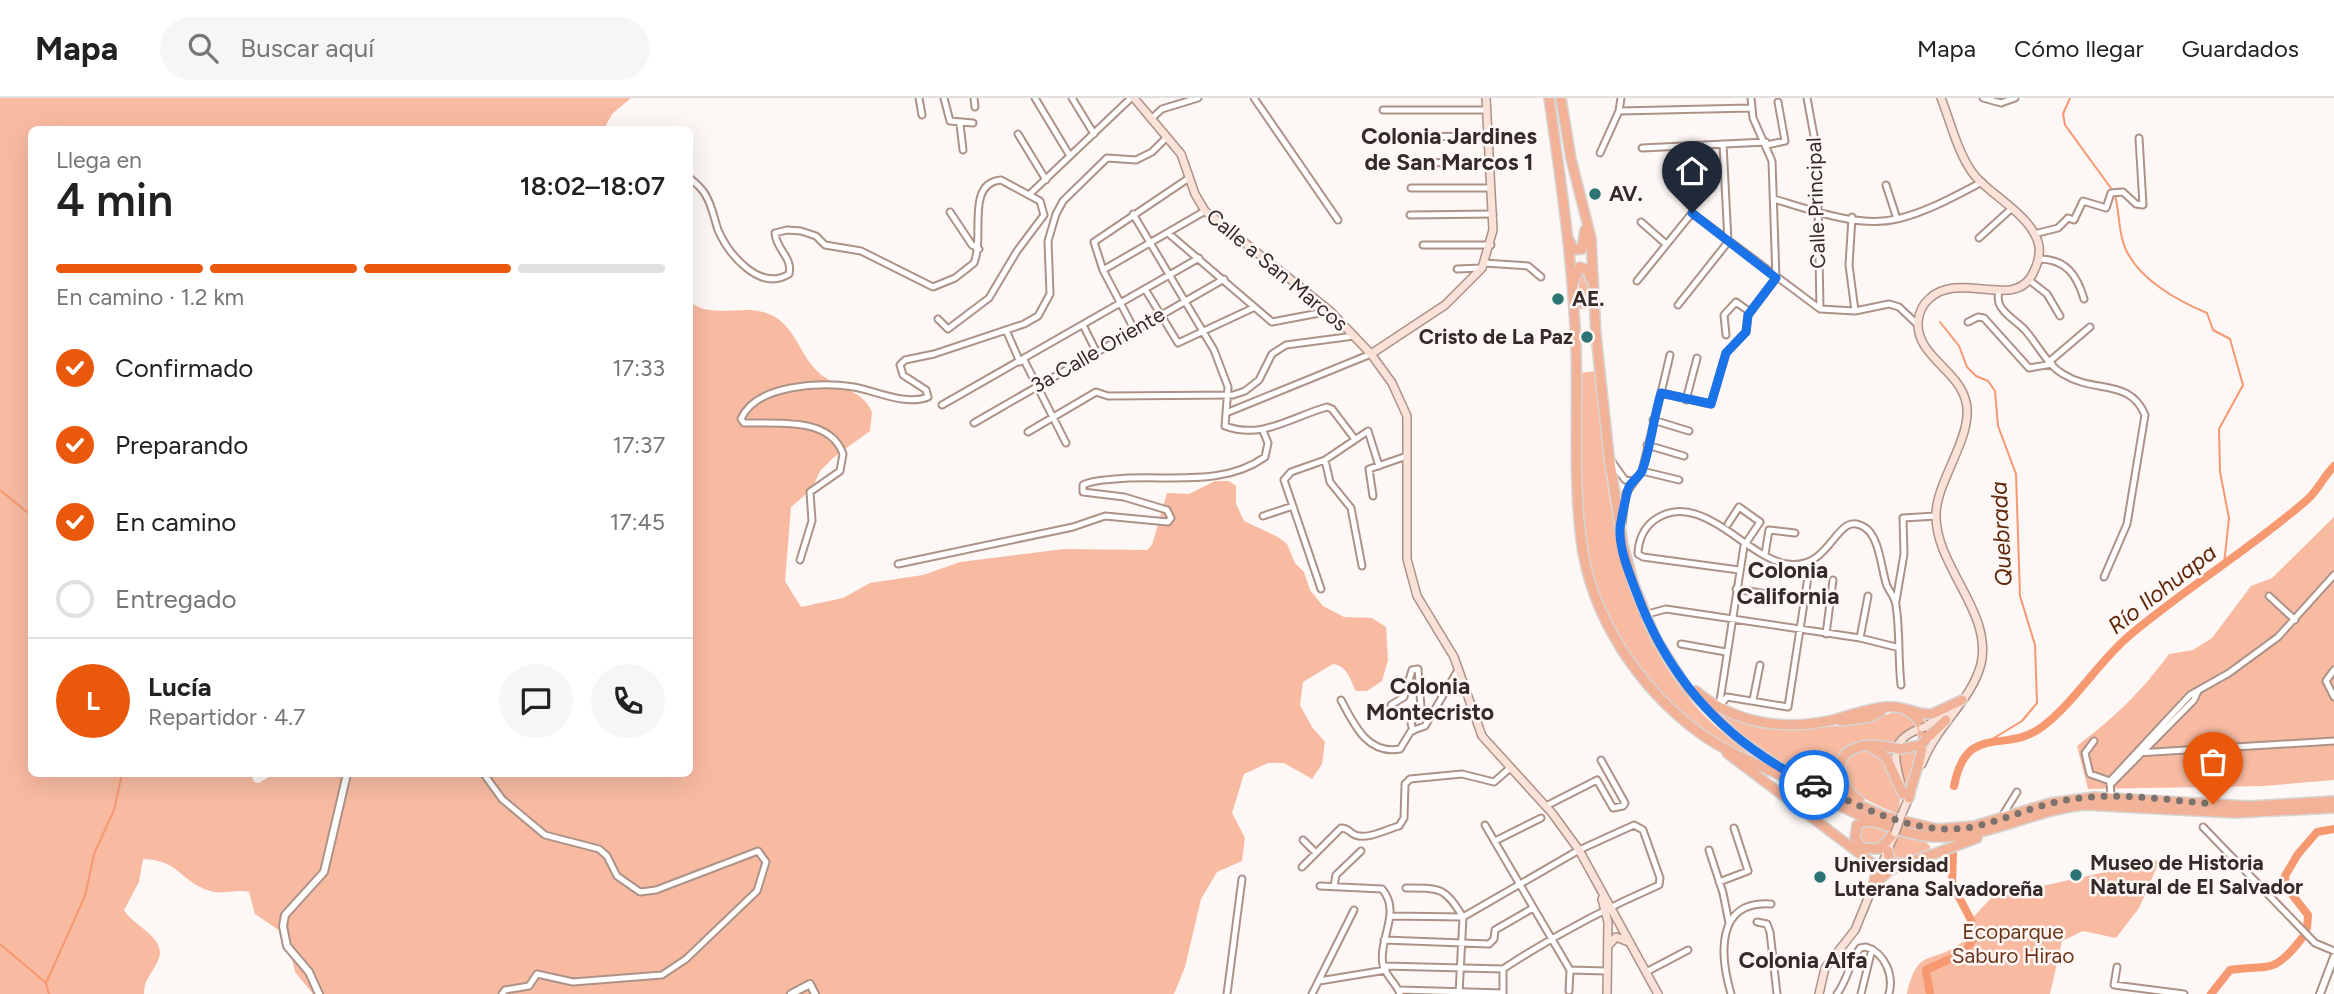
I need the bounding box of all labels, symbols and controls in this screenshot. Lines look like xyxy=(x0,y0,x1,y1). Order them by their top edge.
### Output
search box xyxy=(160,17,650,80)
text: Mapa xyxy=(35,29,118,68)
icon: search xyxy=(184,29,222,67)
text: Buscar aquí xyxy=(240,32,374,64)
text: Mapa xyxy=(1917,34,1976,63)
text: Cómo llegar xyxy=(2014,34,2144,63)
text: Guardados xyxy=(2182,34,2299,63)
district label: Colonia Jardines de San Marcos 1 xyxy=(1361,122,1537,176)
street label: Calle Principal xyxy=(1801,137,1830,269)
pin xyxy=(1662,141,1722,213)
text: Llega en xyxy=(56,146,142,174)
icon: home xyxy=(1673,152,1711,190)
text: 18:02–18:07 xyxy=(520,170,665,202)
text: 4 min xyxy=(56,172,173,228)
place label: AV. xyxy=(1609,181,1643,206)
marker: AV. xyxy=(1587,186,1603,202)
street label: Calle a San Marcos xyxy=(1201,203,1353,336)
text: En camino · 1.2 km xyxy=(56,283,244,311)
place label: AE. xyxy=(1572,286,1605,311)
marker: AE. xyxy=(1550,291,1566,307)
street label: 3a Calle Oriente xyxy=(1027,301,1169,398)
place label: Cristo de La Paz xyxy=(1419,324,1573,349)
marker: Cristo de La Paz xyxy=(1579,329,1595,345)
icon: check xyxy=(56,349,94,387)
text: Confirmado xyxy=(115,352,253,384)
text: 17:33 xyxy=(612,354,665,382)
icon: check xyxy=(56,426,94,464)
text: Preparando xyxy=(115,429,248,461)
text: 17:37 xyxy=(612,431,665,459)
water label: Quebrada xyxy=(1984,481,2018,587)
icon: check xyxy=(56,503,94,541)
text: En camino xyxy=(115,506,236,538)
text: 17:45 xyxy=(610,508,665,536)
water label: Río Ilohuapa xyxy=(2102,538,2222,640)
district label: Colonia California xyxy=(1737,556,1839,610)
text: Entregado xyxy=(115,583,237,615)
button: chat xyxy=(499,664,573,738)
button: phone xyxy=(591,664,665,738)
text: Lucía xyxy=(148,671,212,703)
district label: Colonia Montecristo xyxy=(1366,672,1494,726)
text: L xyxy=(86,685,100,717)
text: Repartidor · 4.7 xyxy=(148,703,305,731)
pin xyxy=(2183,732,2243,804)
icon: bag xyxy=(2194,743,2232,781)
courier xyxy=(1779,750,1849,820)
icon: car xyxy=(1795,766,1833,804)
place label: Museo de Historia Natural de El Salvador xyxy=(2090,850,2303,899)
place label: Universidad Luterana Salvadoreña xyxy=(1834,852,2043,901)
marker: Museo de Historia Natural de El Salvador xyxy=(2068,867,2084,883)
marker: Universidad Luterana Salvadoreña xyxy=(1812,869,1828,885)
park label: Ecoparque Saburo Hirao xyxy=(1952,919,2074,968)
district label: Colonia Alfa xyxy=(1739,946,1867,974)

